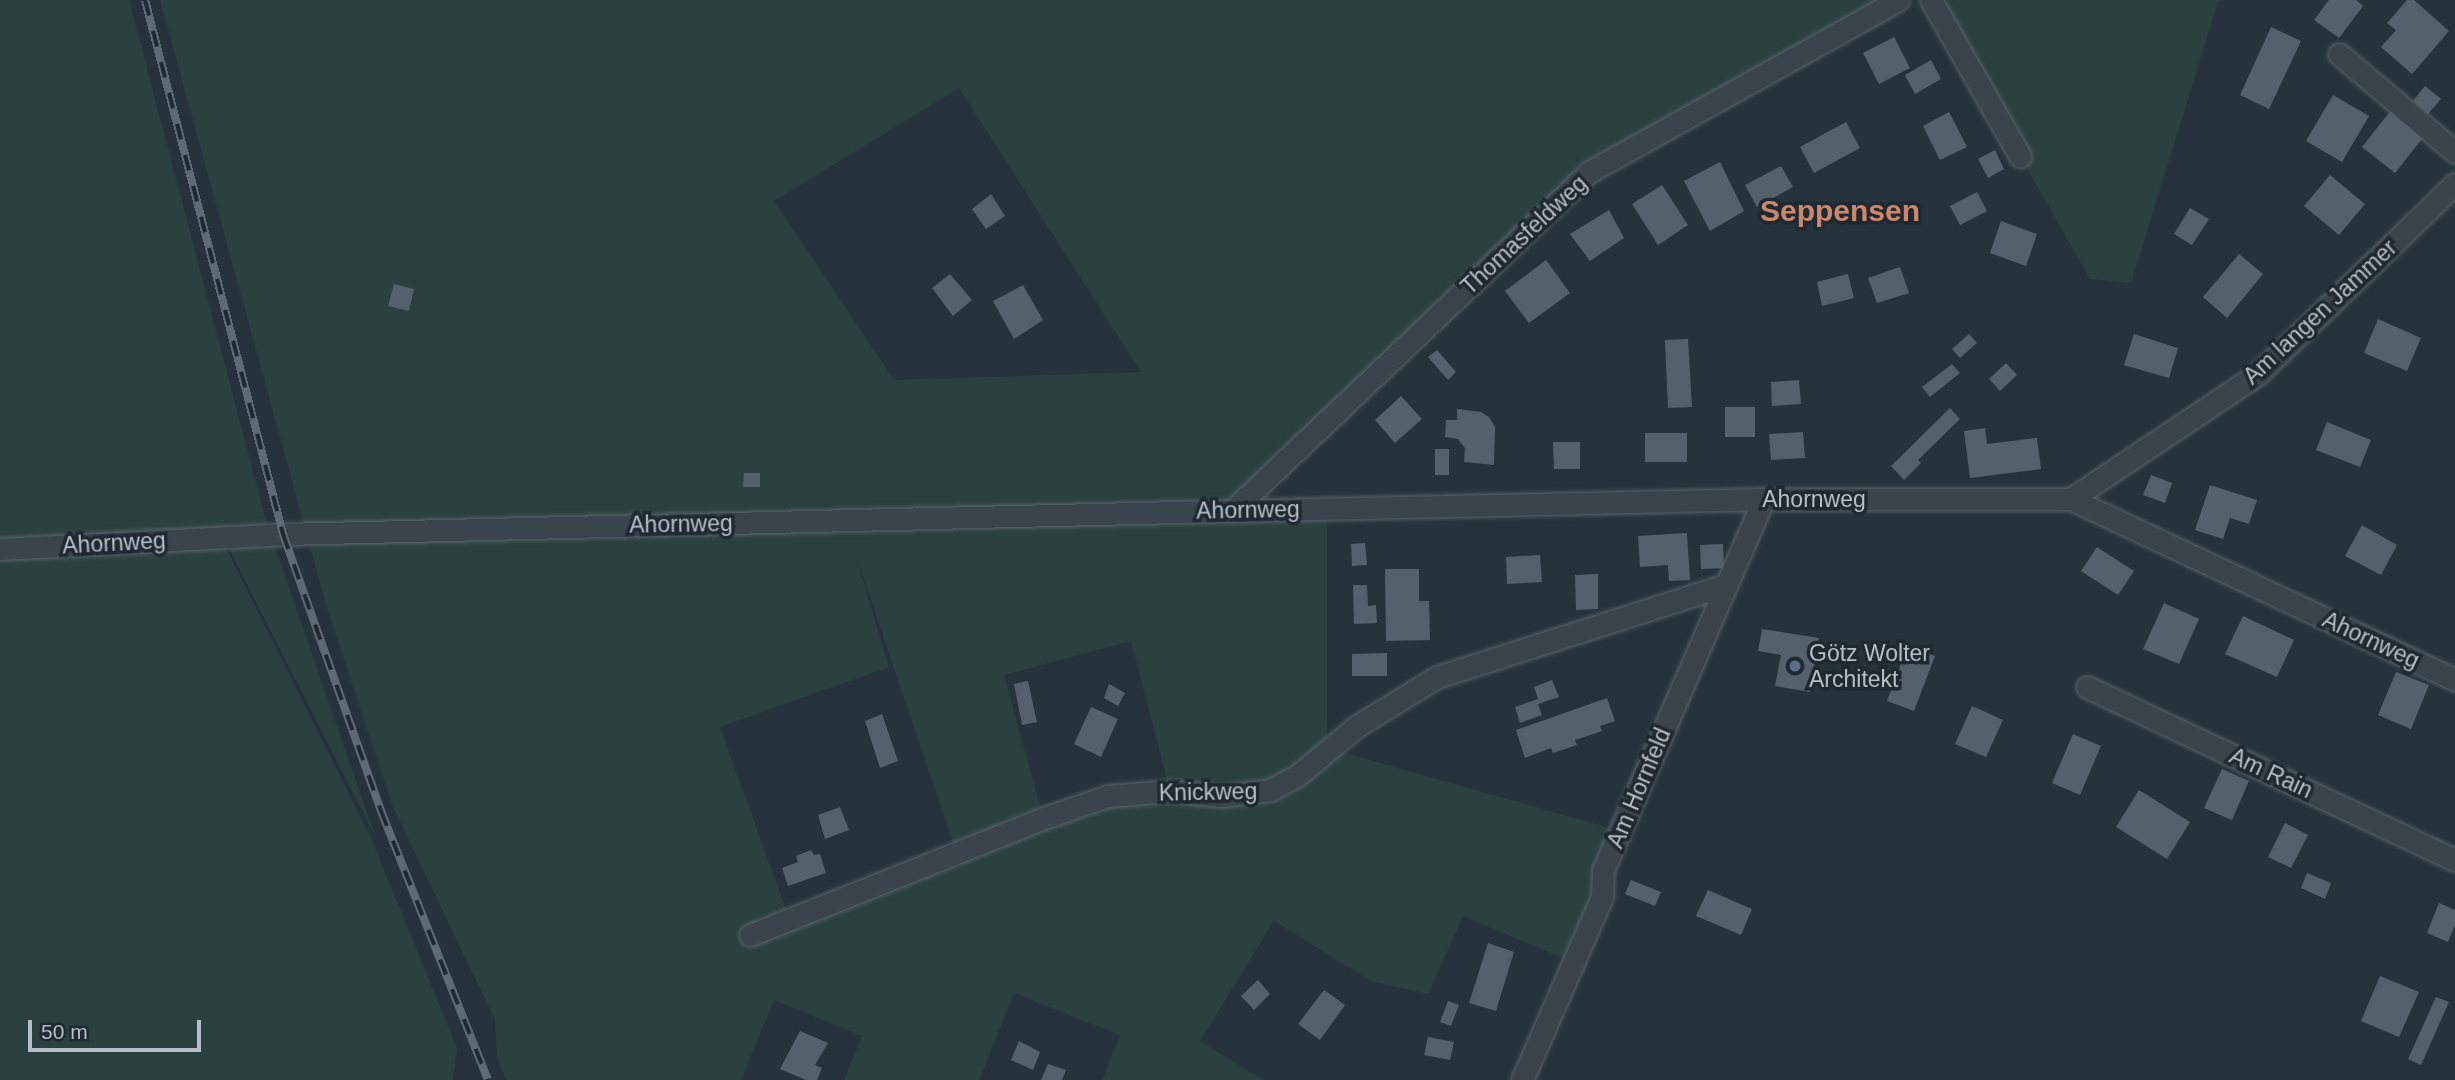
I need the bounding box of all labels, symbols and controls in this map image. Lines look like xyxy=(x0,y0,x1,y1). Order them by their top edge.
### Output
street label: Thomasfeldweg xyxy=(1455,170,1593,300)
district label: Seppensen xyxy=(1760,193,1920,229)
street label: Am langen Jammer xyxy=(2238,234,2402,390)
street label: Ahornweg xyxy=(1762,485,1866,513)
street label: Ahornweg xyxy=(1196,495,1300,525)
street label: Ahornweg xyxy=(629,509,733,539)
street label: Ahornweg xyxy=(62,527,166,559)
street label: Ahornweg xyxy=(2318,606,2424,674)
place label: Götz Wolter Architekt xyxy=(1809,639,1930,693)
marker: Götz Wolter Architekt xyxy=(1787,658,1803,674)
street label: Am Hornfeld xyxy=(1601,724,1677,852)
street label: Am Rain xyxy=(2225,742,2317,804)
street label: Knickweg xyxy=(1159,777,1257,807)
scale bar xyxy=(32,1006,205,1050)
text: 50 m xyxy=(41,1020,88,1043)

